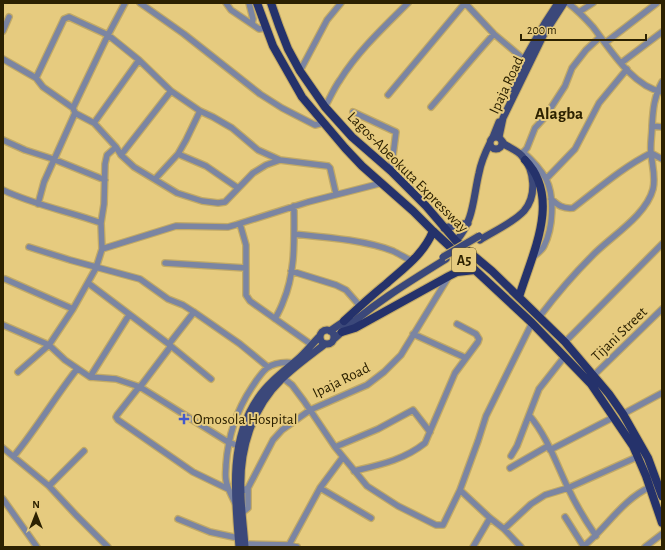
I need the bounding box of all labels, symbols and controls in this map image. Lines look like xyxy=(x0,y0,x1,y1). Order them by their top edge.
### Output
scale bar xyxy=(521,16,646,42)
text: 200 m xyxy=(527,24,557,36)
street label: Ipaja Road xyxy=(487,54,526,116)
district label: Alagba xyxy=(535,105,583,122)
street label: Lagos-Abeokuta Expressway xyxy=(344,109,471,236)
road number: A5 xyxy=(452,248,476,272)
street label: Tijani Street xyxy=(589,304,650,364)
street label: Ipaja Road xyxy=(310,360,372,401)
place label: Omosola Hospital xyxy=(193,412,297,427)
marker: Omosola Hospital xyxy=(178,413,190,425)
north arrow xyxy=(16,494,56,534)
text: N xyxy=(32,499,40,510)

